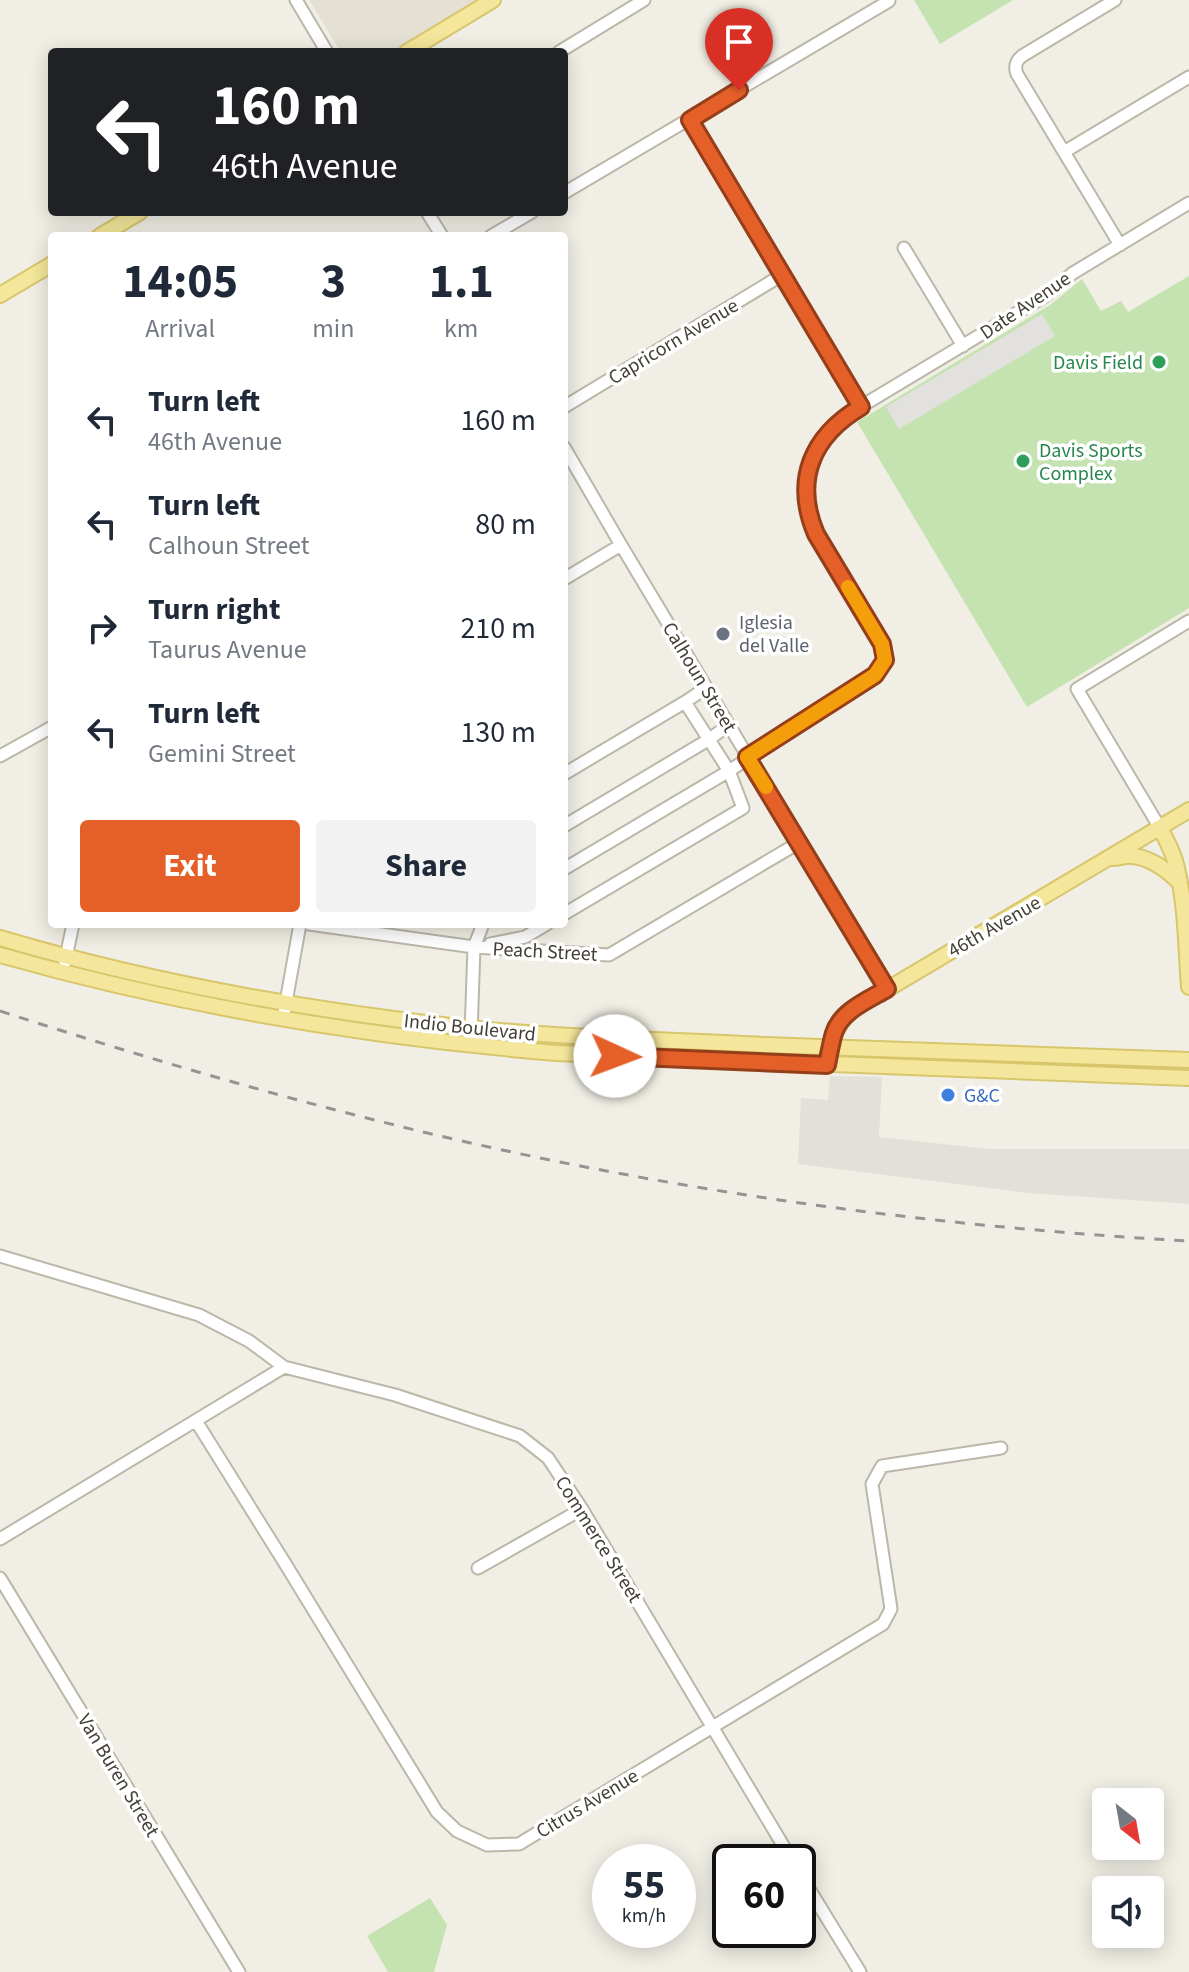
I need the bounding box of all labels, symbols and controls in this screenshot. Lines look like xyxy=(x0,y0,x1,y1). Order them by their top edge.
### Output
pin xyxy=(705,8,773,90)
icon: arrive xyxy=(717,20,761,64)
text: 160 m xyxy=(212,67,360,146)
icon: left xyxy=(80,80,184,184)
text: 46th Avenue xyxy=(212,141,398,192)
text: 14:05 xyxy=(122,248,238,316)
text: 3 xyxy=(321,248,346,316)
text: 1.1 xyxy=(429,248,494,316)
street label: Date Avenue xyxy=(975,265,1077,347)
street label: Capricorn Avenue xyxy=(603,292,744,392)
text: Arrival xyxy=(145,310,215,347)
text: min xyxy=(312,310,354,347)
text: km xyxy=(444,310,478,347)
place label: Davis Field xyxy=(1053,349,1143,377)
marker: Davis Field xyxy=(1150,353,1168,371)
text: Turn left xyxy=(148,380,260,423)
icon: left xyxy=(80,398,124,442)
text: 160 m xyxy=(460,399,536,442)
text: 46th Avenue xyxy=(148,423,282,460)
place label: Davis Sports Complex xyxy=(1039,437,1143,488)
marker: Davis Sports Complex xyxy=(1014,452,1032,470)
text: Turn left xyxy=(148,484,260,527)
icon: left xyxy=(80,502,124,546)
text: 80 m xyxy=(475,503,536,546)
text: Calhoun Street xyxy=(148,527,310,564)
text: Turn right xyxy=(148,588,280,631)
icon: right xyxy=(80,606,124,650)
text: 210 m xyxy=(460,607,536,650)
place label: Iglesia del Valle xyxy=(739,609,809,660)
street label: Calhoun Street xyxy=(655,617,743,738)
marker: Iglesia del Valle xyxy=(714,625,732,643)
text: Taurus Avenue xyxy=(148,631,307,668)
text: Turn left xyxy=(148,692,260,735)
icon: left xyxy=(80,710,124,754)
text: 130 m xyxy=(460,711,536,754)
text: Gemini Street xyxy=(148,735,296,772)
button: Exit xyxy=(80,820,300,912)
button: Share xyxy=(316,820,536,912)
street label: 46th Avenue xyxy=(943,889,1046,965)
street label: Peach Street xyxy=(492,935,598,969)
street label: Indio Boulevard xyxy=(403,1007,537,1049)
position arrow xyxy=(573,1014,657,1098)
place label: G&C xyxy=(964,1082,1000,1110)
marker: G&C xyxy=(939,1086,957,1104)
street label: Commerce Street xyxy=(548,1471,649,1609)
street label: Van Buren Street xyxy=(70,1709,166,1843)
street label: Citrus Avenue xyxy=(531,1762,644,1845)
north arrow xyxy=(1092,1788,1164,1860)
map controls xyxy=(1092,1788,1164,1948)
speed limit sign: 60 xyxy=(712,1844,816,1948)
text: 55 xyxy=(623,1857,665,1914)
button: sound xyxy=(1092,1876,1164,1948)
text: km/h xyxy=(622,1902,666,1930)

